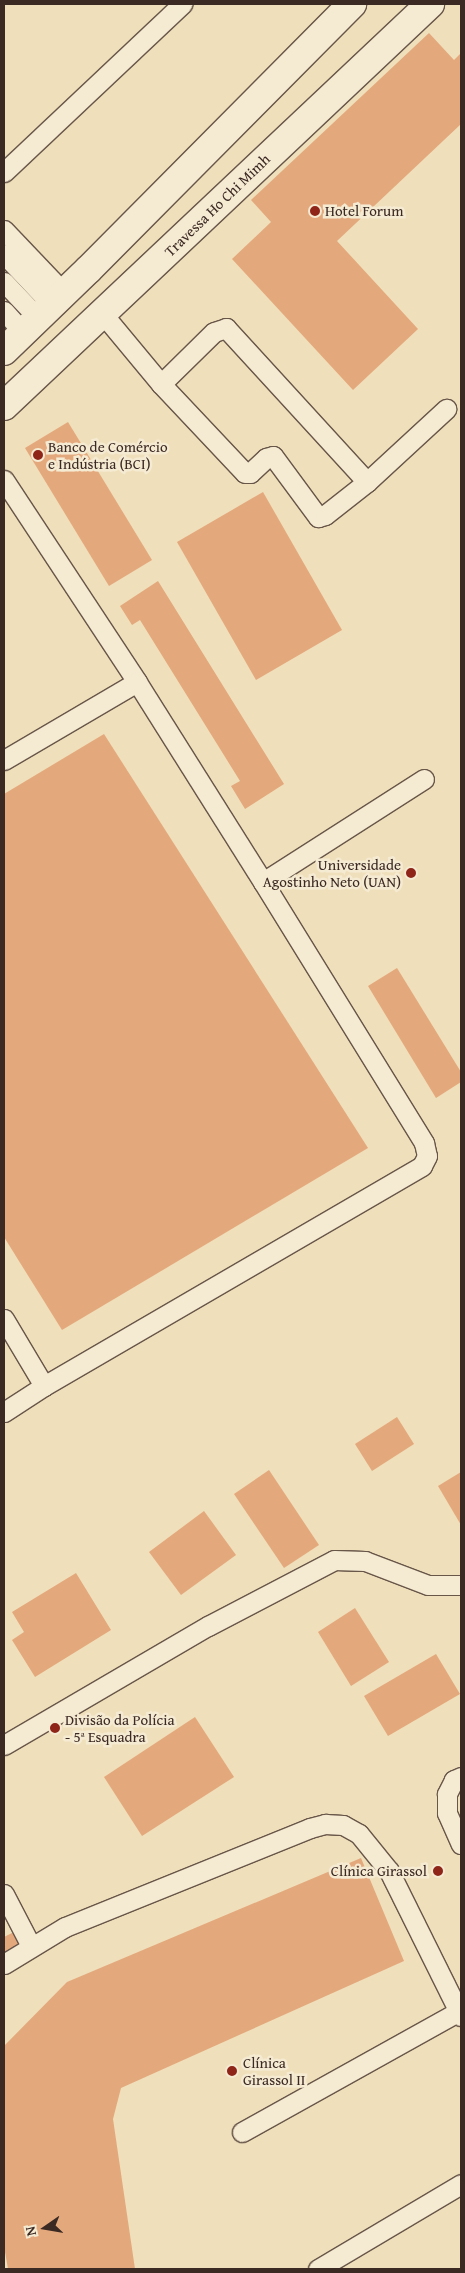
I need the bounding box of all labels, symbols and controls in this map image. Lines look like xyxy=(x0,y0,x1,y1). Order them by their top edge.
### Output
street label: Travessa Ho Chi Mimh xyxy=(160,150,274,260)
place label: Hotel Forum xyxy=(325,202,403,220)
marker: Hotel Forum xyxy=(309,205,321,217)
place label: Banco de Comércio e Indústria (BCI) xyxy=(48,437,168,472)
marker: Banco de Comércio e Indústria (BCI) xyxy=(32,449,44,461)
place label: Universidade Agostinho Neto (UAN) xyxy=(263,855,401,890)
marker: Universidade Agostinho Neto (UAN) xyxy=(405,867,417,879)
place label: Divisão da Polícia - 5ª Esquadra xyxy=(65,1710,174,1745)
marker: Divisão da Polícia - 5ª Esquadra xyxy=(49,1722,61,1734)
place label: Clínica Girassol xyxy=(331,1862,427,1880)
marker: Clínica Girassol xyxy=(431,1864,445,1878)
place label: Clínica Girassol II xyxy=(243,2053,305,2088)
marker: Clínica Girassol II xyxy=(225,2064,239,2078)
north arrow xyxy=(20,2203,70,2253)
text: N xyxy=(20,2225,41,2238)

